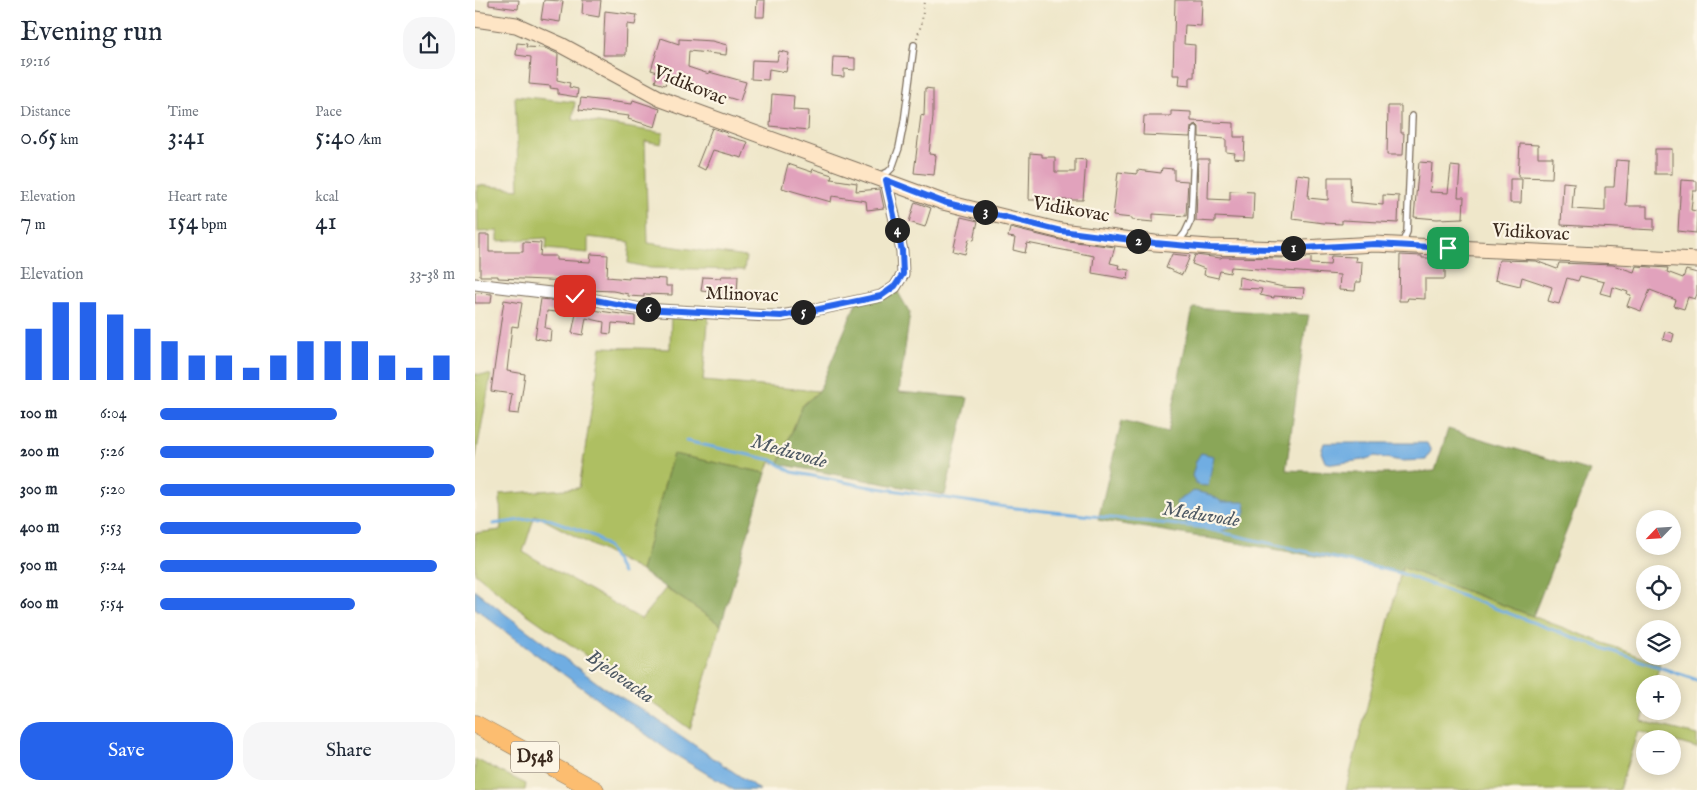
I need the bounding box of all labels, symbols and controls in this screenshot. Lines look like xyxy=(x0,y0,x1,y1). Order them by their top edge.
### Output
text: Evening run xyxy=(20,15,163,50)
button: share xyxy=(403,17,455,69)
text: 19:16 xyxy=(20,52,50,72)
street label: Vidikovac xyxy=(649,60,730,112)
text: Distance xyxy=(20,103,71,121)
text: Time xyxy=(168,103,199,121)
text: Pace xyxy=(315,103,342,121)
text: 0.65 xyxy=(20,121,57,153)
text: 3:41 xyxy=(168,121,205,153)
text: 5:40 xyxy=(315,121,356,153)
text: km xyxy=(57,131,79,149)
text: /km xyxy=(356,131,382,149)
text: Elevation xyxy=(20,188,76,206)
text: Heart rate xyxy=(168,188,227,206)
text: kcal xyxy=(315,188,339,206)
street label: Vidikovac xyxy=(1030,191,1111,229)
pin: 3 xyxy=(973,200,997,224)
text: 3 xyxy=(983,203,988,221)
text: 7 xyxy=(20,206,32,238)
text: 154 xyxy=(168,206,198,238)
text: 41 xyxy=(315,206,337,238)
text: m xyxy=(32,216,46,234)
text: bpm xyxy=(198,216,227,234)
pin: 4 xyxy=(885,218,909,242)
street label: Vidikovac xyxy=(1491,219,1570,247)
text: 4 xyxy=(894,221,901,239)
pin xyxy=(1427,227,1469,269)
pin: 2 xyxy=(1125,228,1151,254)
text: 2 xyxy=(1135,232,1142,250)
icon: arrive xyxy=(1434,234,1462,262)
pin: 1 xyxy=(1281,236,1305,260)
text: 1 xyxy=(1291,239,1296,257)
text: Elevation xyxy=(20,265,83,285)
text: 33–38 m xyxy=(410,265,455,285)
pin xyxy=(554,275,596,317)
icon: check xyxy=(561,282,589,310)
street label: Mlinovac xyxy=(705,282,779,308)
pin: 6 xyxy=(635,296,661,322)
text: 6 xyxy=(646,300,651,318)
pin: 5 xyxy=(791,300,815,324)
text: 5 xyxy=(801,303,806,321)
text: 100 m xyxy=(20,404,57,424)
text: 6:04 xyxy=(100,404,127,424)
water label: Međuvode xyxy=(748,429,830,475)
text: 200 m xyxy=(20,442,59,462)
text: 5:26 xyxy=(100,442,124,462)
text: 300 m xyxy=(20,480,58,500)
text: 5:20 xyxy=(100,480,125,500)
water label: Međuvode xyxy=(1161,497,1242,533)
north arrow xyxy=(1636,510,1681,555)
map controls xyxy=(1636,510,1681,775)
text: 400 m xyxy=(20,518,59,538)
text: 5:53 xyxy=(100,518,122,538)
text: 500 m xyxy=(20,556,57,576)
text: 5:24 xyxy=(100,556,125,576)
button: locate xyxy=(1636,565,1681,610)
text: 600 m xyxy=(20,594,58,614)
text: 5:54 xyxy=(100,594,124,614)
button: layers xyxy=(1636,620,1681,665)
water label: Bjelovacka xyxy=(581,645,659,710)
button: + xyxy=(1636,675,1681,720)
button: Save xyxy=(20,722,233,780)
button: Share xyxy=(243,722,455,780)
button: − xyxy=(1636,730,1681,775)
road number: D548 xyxy=(511,742,559,772)

